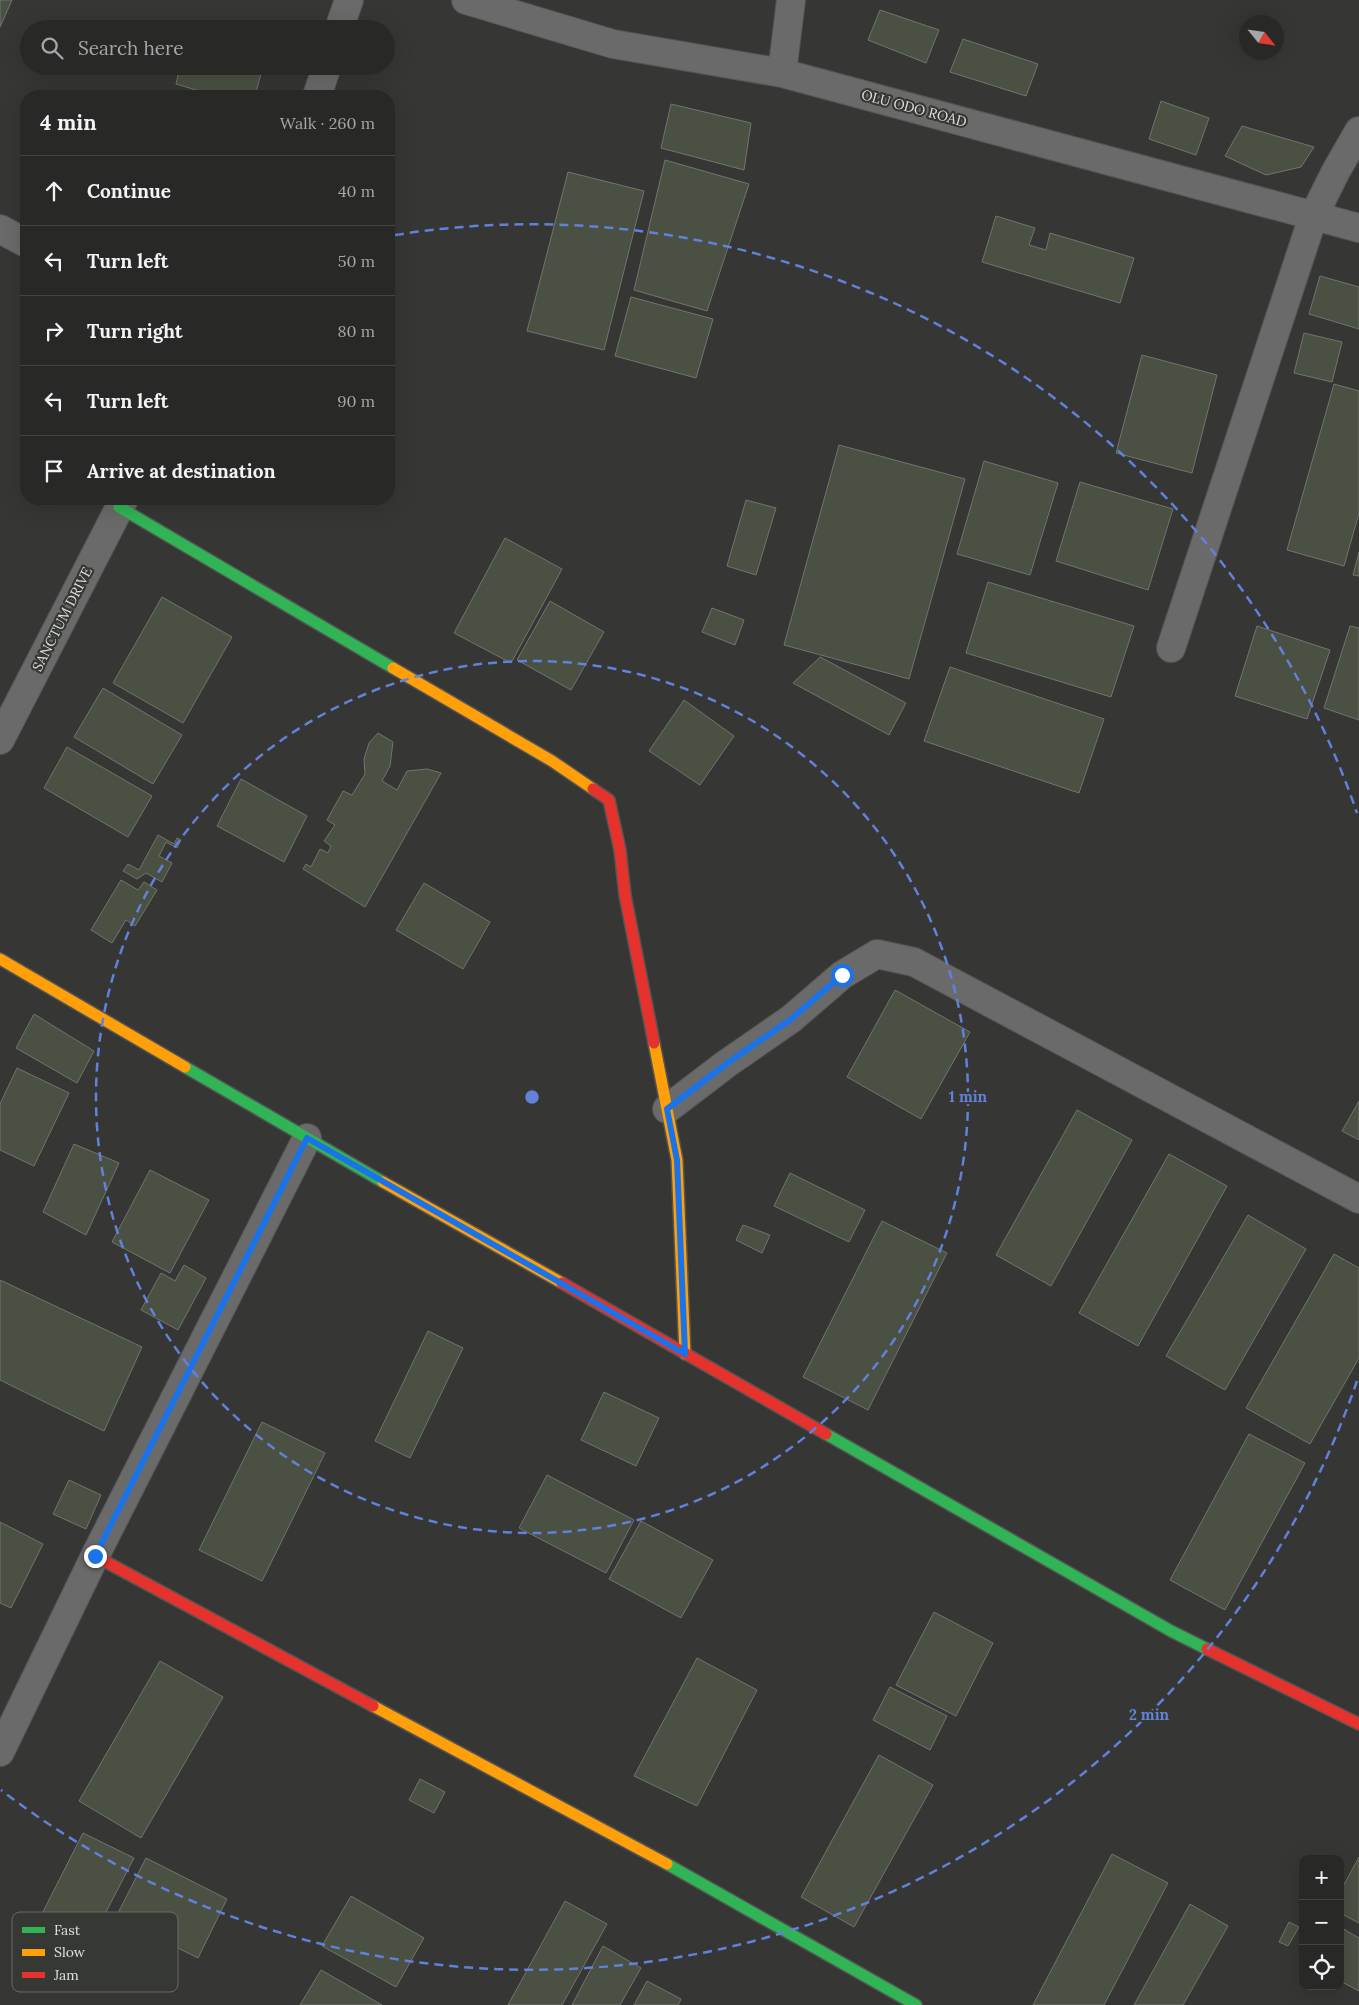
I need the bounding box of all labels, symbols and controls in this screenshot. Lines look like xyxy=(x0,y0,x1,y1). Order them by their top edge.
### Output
north arrow xyxy=(1239,15,1284,60)
search box xyxy=(20,20,395,75)
icon: search xyxy=(38,34,66,62)
text: Search here xyxy=(78,36,184,60)
street label: OLU ODO ROAD xyxy=(859,85,969,131)
text: 4 min xyxy=(40,109,97,136)
text: Walk · 260 m xyxy=(280,113,375,133)
icon: ahead xyxy=(40,177,68,205)
text: Continue xyxy=(87,179,171,203)
text: 40 m xyxy=(338,181,375,201)
icon: left xyxy=(40,247,68,275)
text: Turn left xyxy=(87,249,168,273)
text: 50 m xyxy=(338,251,375,271)
icon: right xyxy=(40,317,68,345)
text: Turn right xyxy=(87,319,183,343)
text: 80 m xyxy=(338,321,375,341)
icon: left xyxy=(40,387,68,415)
text: Turn left xyxy=(87,389,168,413)
text: 90 m xyxy=(337,391,375,411)
icon: arrive xyxy=(40,457,68,485)
text: Arrive at destination xyxy=(87,459,276,483)
street label: SANCTUM DRIVE xyxy=(28,564,96,674)
route start xyxy=(831,964,854,987)
text: 1 min xyxy=(949,1087,988,1106)
centre of rings xyxy=(523,1088,541,1106)
route end xyxy=(84,1545,107,1568)
text: 2 min xyxy=(1129,1705,1170,1724)
map controls xyxy=(1299,1855,1344,1990)
button: + xyxy=(1299,1855,1344,1900)
button: − xyxy=(1299,1900,1344,1945)
legend xyxy=(12,1912,178,1992)
text: Fast xyxy=(54,1921,81,1939)
text: Slow xyxy=(54,1943,86,1961)
button: locate xyxy=(1299,1945,1344,1990)
text: Jam xyxy=(53,1966,79,1984)

